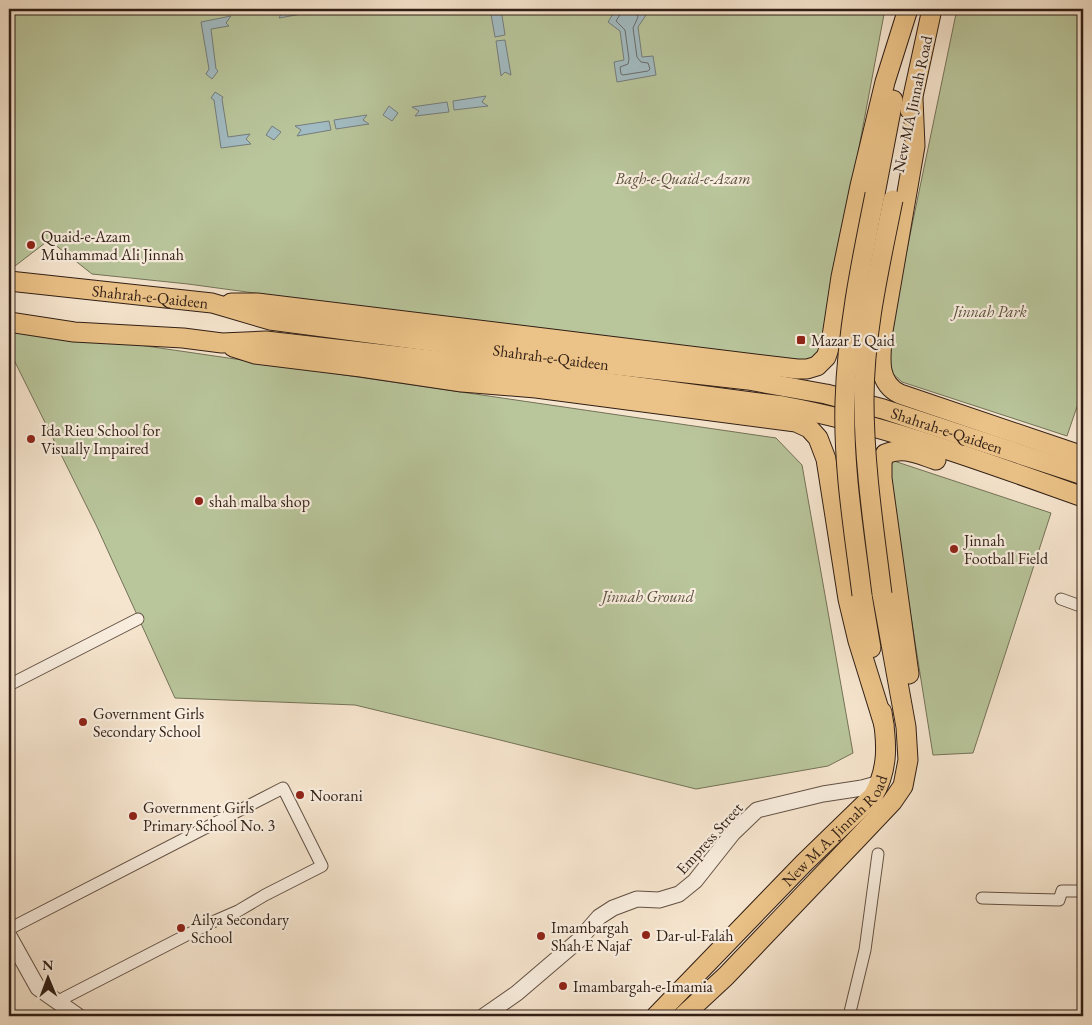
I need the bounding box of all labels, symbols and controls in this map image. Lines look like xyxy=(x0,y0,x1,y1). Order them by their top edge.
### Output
street label: New MA Jinnah Road xyxy=(888,33,937,174)
park label: Bagh-e-Quaid-e-Azam xyxy=(614,168,751,189)
place label: Quaid-e-Azam Muhammad Ali Jinnah xyxy=(41,226,184,265)
marker: Quaid-e-Azam Muhammad Ali Jinnah xyxy=(25,239,37,251)
street label: Shahrah-e-Qaideen xyxy=(91,280,210,314)
park label: Jinnah Park xyxy=(950,301,1027,322)
place label: Mazar E Qaid xyxy=(811,330,896,351)
marker: Mazar E Qaid xyxy=(795,334,807,346)
street label: Shahrah-e-Qaideen xyxy=(492,339,611,375)
street label: Shahrah-e-Qaideen xyxy=(888,402,1006,459)
place label: Ida Rieu School for Visually Impaired xyxy=(41,420,161,459)
marker: Ida Rieu School for Visually Impaired xyxy=(25,433,37,445)
place label: shah malba shop xyxy=(209,491,310,512)
marker: shah malba shop xyxy=(193,495,205,507)
place label: Jinnah Football Field xyxy=(962,530,1049,569)
marker: Jinnah Football Field xyxy=(948,543,960,555)
park label: Jinnah Ground xyxy=(599,586,695,607)
place label: Government Girls Secondary School xyxy=(93,703,204,742)
marker: Government Girls Secondary School xyxy=(77,716,89,728)
street label: New M.A. Jinnah Road xyxy=(777,771,893,891)
place label: Noorani xyxy=(310,785,363,806)
marker: Noorani xyxy=(294,789,306,801)
place label: Government Girls Primary School No. 3 xyxy=(143,797,275,836)
street label: Empress Street xyxy=(671,798,747,879)
marker: Government Girls Primary School No. 3 xyxy=(127,810,139,822)
place label: Ailya Secondary School xyxy=(190,909,290,948)
place label: Imambargah Shah E Najaf xyxy=(551,917,633,956)
marker: Ailya Secondary School xyxy=(175,922,187,934)
place label: Dar-ul-Falah xyxy=(656,925,733,946)
marker: Dar-ul-Falah xyxy=(640,929,652,941)
marker: Imambargah Shah E Najaf xyxy=(535,930,547,942)
north arrow xyxy=(22,952,72,1002)
text: N xyxy=(42,956,54,974)
place label: Imambargah-e-Imamia xyxy=(573,976,714,997)
marker: Imambargah-e-Imamia xyxy=(557,980,569,992)

